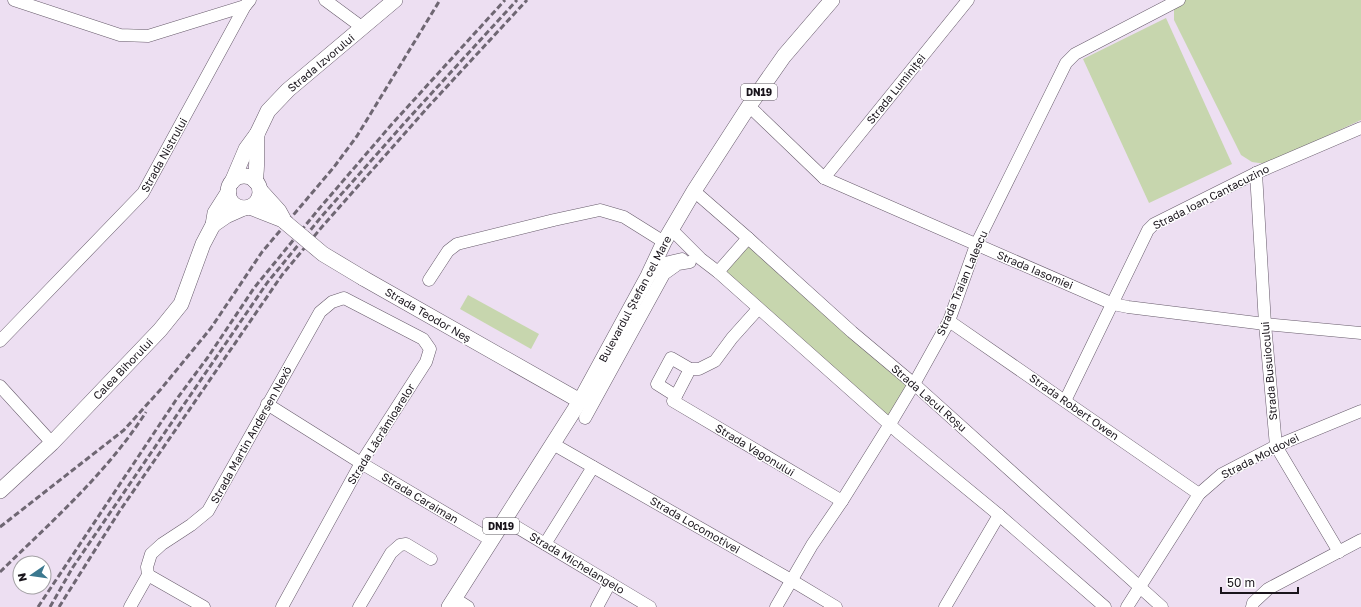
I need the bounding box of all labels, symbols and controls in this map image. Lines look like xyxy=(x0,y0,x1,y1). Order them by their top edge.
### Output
street label: Strada Izvorului xyxy=(285,31,357,94)
street label: Strada Luminiței xyxy=(863,51,929,127)
road number: DN19 xyxy=(741,84,777,100)
street label: Strada Nistrului xyxy=(138,115,189,194)
street label: Strada Ioan Cantacuzino xyxy=(1150,161,1271,232)
street label: Strada Traian Lalescu xyxy=(933,228,990,337)
street label: Bulevardul Ștefan cel Mare xyxy=(596,233,674,365)
street label: Strada Iasomiei xyxy=(995,248,1075,291)
street label: Strada Teodor Neș xyxy=(382,285,474,345)
street label: Strada Busuiocului xyxy=(1258,321,1279,421)
street label: Calea Bihorului xyxy=(90,335,155,402)
street label: Strada Lacul Roșu xyxy=(888,361,970,435)
street label: Strada Martin Andersen Nexö xyxy=(207,364,294,506)
street label: Strada Robert Owen xyxy=(1027,371,1122,442)
street label: Strada Lăcrămioarelor xyxy=(344,380,417,487)
street label: Strada Vagonului xyxy=(713,421,797,478)
street label: Strada Moldovei xyxy=(1219,430,1301,481)
street label: Strada Caraiman xyxy=(380,470,461,526)
street label: Strada Locomotivei xyxy=(648,494,743,556)
road number: DN19 xyxy=(483,518,519,534)
street label: Strada Michelangelo xyxy=(527,529,627,596)
north arrow xyxy=(12,555,52,595)
scale bar xyxy=(1221,569,1298,595)
text: N xyxy=(14,572,29,583)
text: 50 m xyxy=(1227,575,1255,590)

